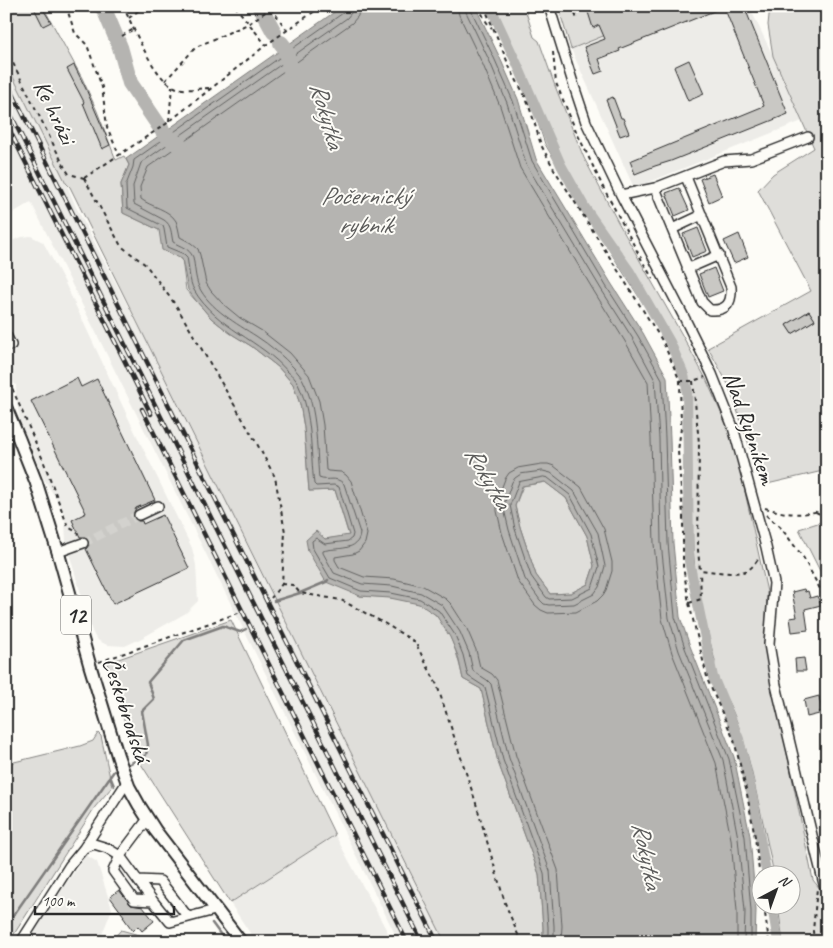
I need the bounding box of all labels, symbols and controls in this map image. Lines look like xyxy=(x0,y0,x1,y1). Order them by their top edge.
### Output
street label: Ke hrázi xyxy=(27,75,84,151)
water label: Rokytka xyxy=(302,79,352,154)
water label: Počernický rybník xyxy=(321,180,416,241)
street label: Nad Rybníkem xyxy=(717,368,784,490)
water label: Rokytka xyxy=(458,440,520,516)
road number: 12 xyxy=(61,596,91,634)
street label: Českobrodská xyxy=(96,653,159,769)
water label: Rokytka xyxy=(624,819,670,893)
north arrow xyxy=(750,866,800,916)
text: N xyxy=(775,871,795,891)
scale bar xyxy=(35,883,174,915)
text: 100 m xyxy=(42,892,76,911)

